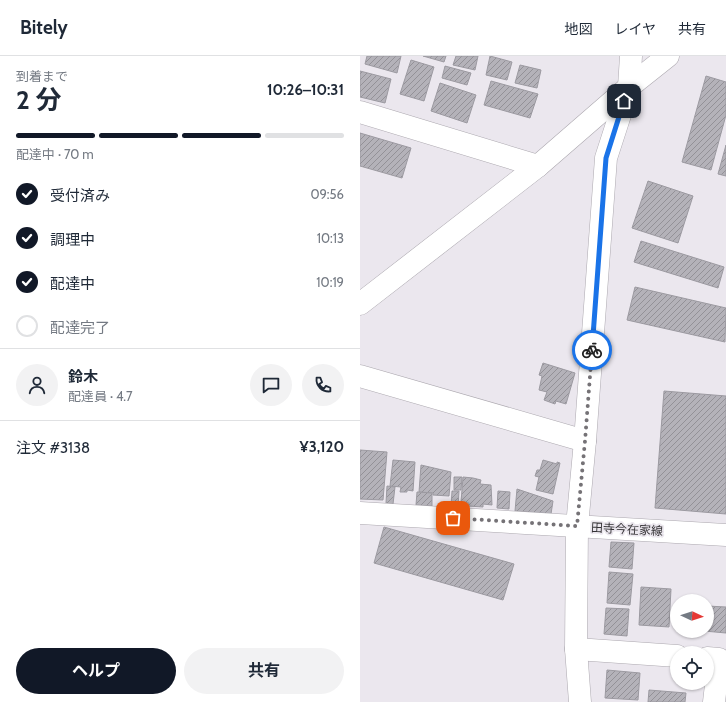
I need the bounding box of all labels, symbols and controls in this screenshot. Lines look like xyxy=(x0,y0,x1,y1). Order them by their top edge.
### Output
text: Bitely xyxy=(20,16,68,39)
text: 地図 xyxy=(564,20,592,38)
text: レイヤ xyxy=(614,20,656,38)
text: 共有 xyxy=(678,20,706,38)
text: 到着まで xyxy=(16,68,68,84)
text: 10:26–10:31 xyxy=(267,81,344,99)
text: 2 分 xyxy=(16,84,62,116)
pin xyxy=(607,84,641,118)
icon: home xyxy=(613,90,635,112)
text: 配達中 · 70 m xyxy=(16,146,94,162)
icon: check xyxy=(16,183,38,205)
text: 09:56 xyxy=(310,186,344,202)
text: 受付済み xyxy=(50,187,110,205)
icon: check xyxy=(16,227,38,249)
text: 10:13 xyxy=(317,230,344,246)
text: 調理中 xyxy=(50,231,95,249)
icon: check xyxy=(16,271,38,293)
text: 10:19 xyxy=(316,274,344,290)
text: 配達中 xyxy=(50,275,95,293)
text: 配達完了 xyxy=(50,319,110,337)
courier xyxy=(572,330,612,370)
icon: bike xyxy=(581,339,603,361)
button: person xyxy=(16,364,58,406)
button: chat xyxy=(250,364,292,406)
button: phone xyxy=(302,364,344,406)
text: 鈴木 xyxy=(68,368,98,386)
text: 配達員 · 4.7 xyxy=(68,388,133,404)
text: ¥3,120 xyxy=(300,438,344,456)
text: 注文 #3138 xyxy=(16,439,90,457)
pin xyxy=(436,501,470,535)
icon: bag xyxy=(442,507,464,529)
street label: 田寺今在家線 xyxy=(591,520,663,538)
north arrow xyxy=(670,594,714,638)
map controls xyxy=(670,594,714,690)
button: locate xyxy=(670,646,714,690)
button: ヘルプ xyxy=(16,648,176,694)
button: 共有 xyxy=(184,648,344,694)

